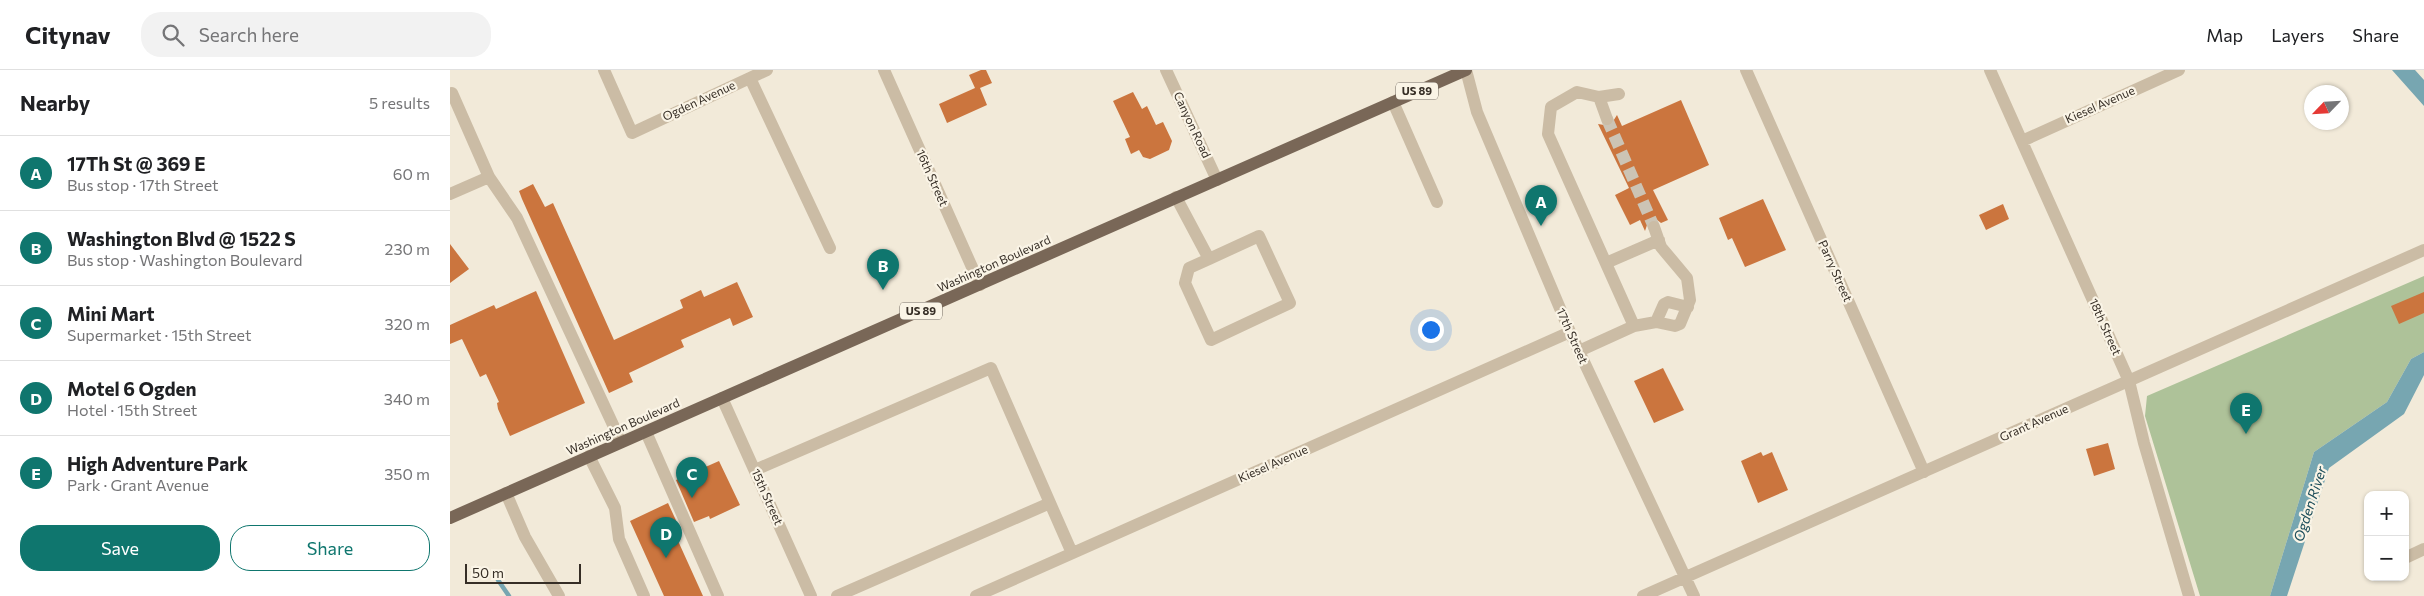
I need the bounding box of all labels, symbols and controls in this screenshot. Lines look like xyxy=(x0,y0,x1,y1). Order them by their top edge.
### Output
search box xyxy=(141,12,491,57)
text: Citynav xyxy=(25,20,111,49)
icon: search xyxy=(159,21,187,49)
text: Search here xyxy=(199,23,299,46)
text: Map xyxy=(2206,24,2243,46)
text: Layers xyxy=(2271,24,2324,46)
text: Share xyxy=(2352,24,2399,46)
street label: Ogden Avenue xyxy=(660,77,737,123)
road number: US 89 xyxy=(1396,82,1438,100)
street label: Kiesel Avenue xyxy=(2063,83,2137,126)
north arrow xyxy=(2304,85,2349,130)
street label: Canyon Road xyxy=(1171,89,1214,160)
text: Nearby xyxy=(20,90,90,115)
text: 5 results xyxy=(369,93,430,112)
street label: 16th Street xyxy=(914,147,952,208)
text: 17Th St @ 369 E xyxy=(67,152,206,175)
text: A xyxy=(30,164,42,183)
text: 60 m xyxy=(393,164,430,183)
text: Bus stop · 17th Street xyxy=(67,175,219,194)
pin: A xyxy=(1525,185,1557,226)
text: Washington Blvd @ 1522 S xyxy=(67,227,296,250)
street label: Washington Boulevard xyxy=(935,232,1052,294)
street label: Parry Street xyxy=(1816,238,1856,304)
text: B xyxy=(31,239,41,258)
text: 230 m xyxy=(385,239,430,258)
pin: B xyxy=(867,249,899,290)
text: Bus stop · Washington Boulevard xyxy=(67,250,303,269)
street label: 18th Street xyxy=(2087,296,2125,357)
text: Mini Mart xyxy=(67,302,155,325)
road number: US 89 xyxy=(900,302,942,320)
street label: 17th Street xyxy=(1554,306,1591,366)
text: C xyxy=(31,314,41,333)
text: 320 m xyxy=(385,314,430,333)
your location xyxy=(1418,317,1444,343)
text: Supermarket · 15th Street xyxy=(67,325,251,344)
text: Motel 6 Ogden xyxy=(67,377,197,400)
text: D xyxy=(30,389,42,408)
text: 340 m xyxy=(384,389,430,408)
pin: E xyxy=(2230,393,2262,434)
street label: Washington Boulevard xyxy=(564,395,681,457)
text: Hotel · 15th Street xyxy=(67,400,197,419)
street label: Grant Avenue xyxy=(1997,401,2070,443)
street label: Kiesel Avenue xyxy=(1236,442,1310,485)
text: High Adventure Park xyxy=(67,452,248,475)
pin: C xyxy=(676,457,708,498)
text: E xyxy=(31,464,41,483)
text: 350 m xyxy=(384,464,430,483)
water label: Ogden River xyxy=(2289,464,2330,544)
street label: 15th Street xyxy=(749,466,787,527)
text: Park · Grant Avenue xyxy=(67,475,209,494)
map controls xyxy=(2364,491,2409,581)
button: + xyxy=(2364,491,2409,536)
pin: D xyxy=(650,517,682,558)
button: Save xyxy=(20,525,220,571)
button: Share xyxy=(230,525,430,571)
button: − xyxy=(2364,536,2409,581)
scale bar xyxy=(465,561,581,584)
text: 50 m xyxy=(472,564,504,581)

